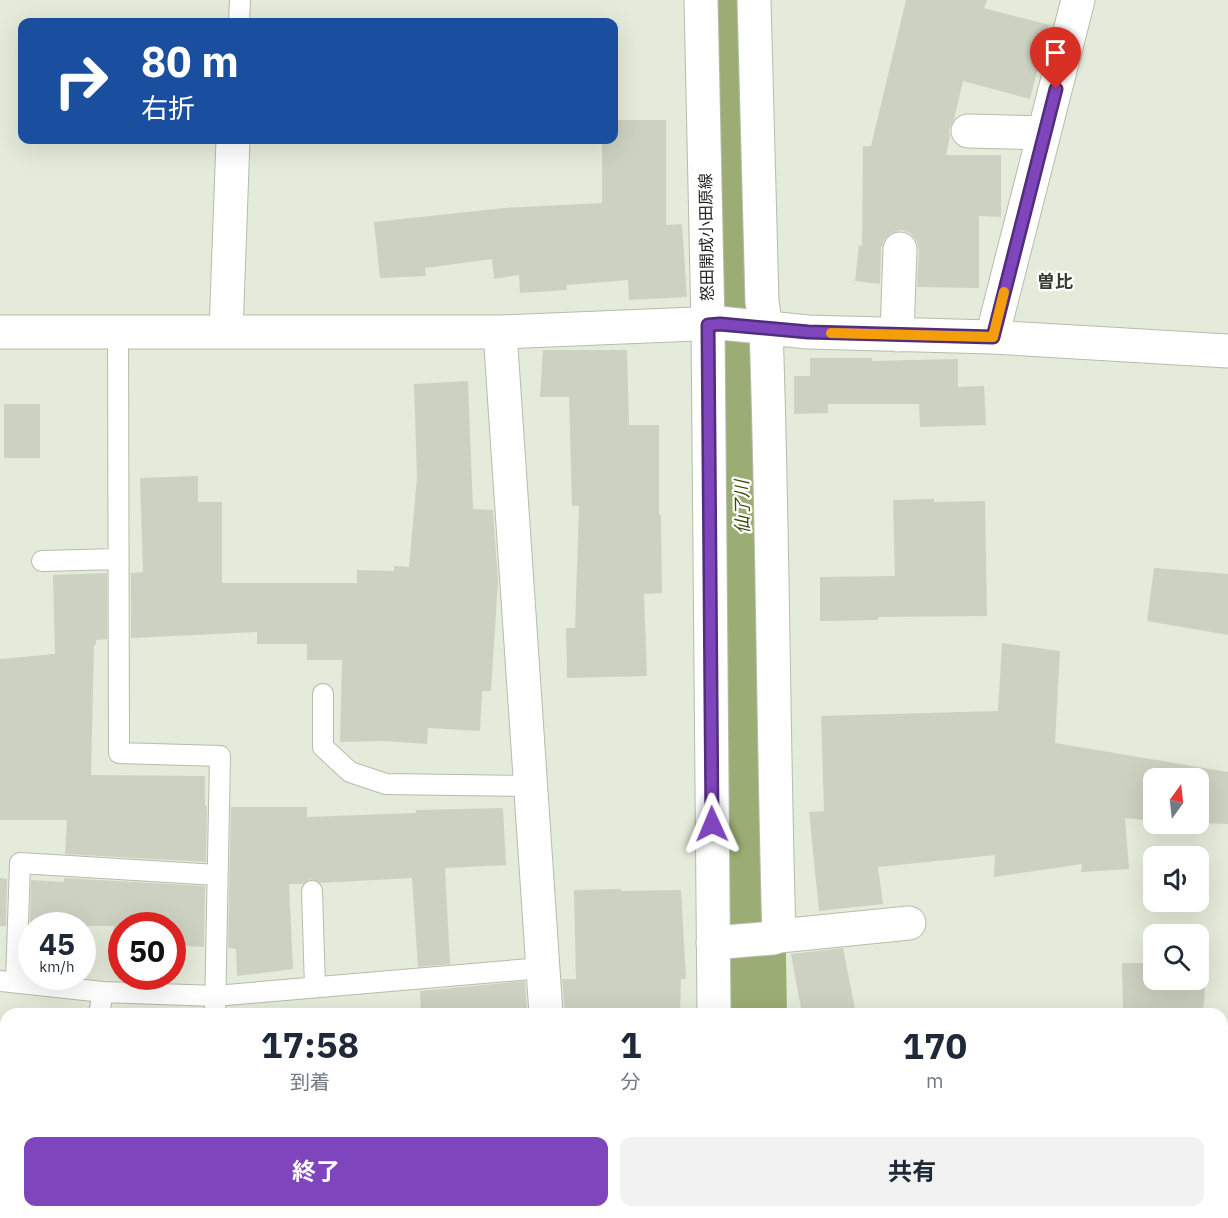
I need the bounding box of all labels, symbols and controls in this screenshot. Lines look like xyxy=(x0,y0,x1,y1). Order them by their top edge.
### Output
pin xyxy=(1030,27,1081,89)
text: 80 m xyxy=(141,34,239,89)
icon: arrive xyxy=(1039,36,1072,69)
icon: right xyxy=(42,42,120,120)
text: 右折 xyxy=(141,90,195,125)
street label: 怒田開成小田原線 xyxy=(695,173,717,301)
district label: 曽比 xyxy=(1037,270,1073,293)
water label: 仙了川 xyxy=(730,478,754,534)
north arrow xyxy=(1143,768,1209,834)
map controls xyxy=(1143,768,1209,990)
position arrow xyxy=(680,792,744,856)
button: sound xyxy=(1143,846,1209,912)
speed limit sign: 50 xyxy=(108,912,186,990)
text: 45 xyxy=(39,924,75,963)
button: search xyxy=(1143,924,1209,990)
text: km/h xyxy=(39,957,75,976)
text: 17:58 xyxy=(261,1021,359,1068)
text: 1 xyxy=(620,1021,642,1068)
text: 170 xyxy=(902,1022,967,1069)
text: m xyxy=(926,1067,943,1094)
text: 到着 xyxy=(290,1068,330,1095)
text: 分 xyxy=(621,1068,641,1095)
button: 終了 xyxy=(24,1137,608,1206)
button: 共有 xyxy=(620,1137,1204,1206)

